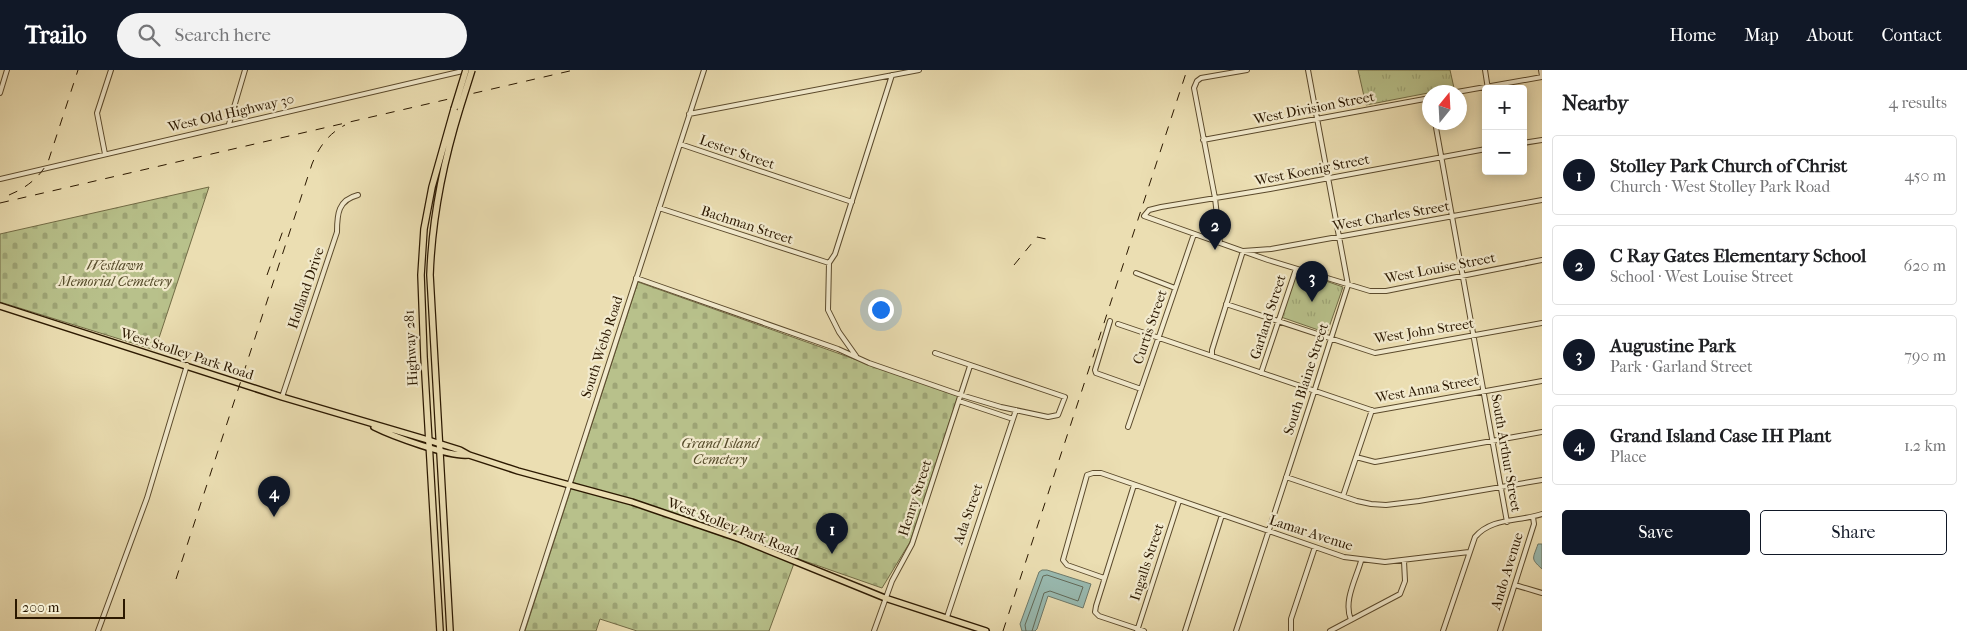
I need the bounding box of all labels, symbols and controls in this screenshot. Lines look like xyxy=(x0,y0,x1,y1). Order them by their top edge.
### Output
search box xyxy=(117,13,467,58)
text: Trailo xyxy=(25,21,87,49)
icon: search xyxy=(135,21,163,49)
text: Search here xyxy=(175,24,271,46)
text: Home xyxy=(1669,25,1716,46)
text: Map xyxy=(1744,25,1779,46)
text: About xyxy=(1807,25,1853,46)
text: Contact xyxy=(1881,25,1942,46)
north arrow xyxy=(1422,85,1467,130)
map controls xyxy=(1482,85,1527,175)
button: + xyxy=(1482,85,1527,130)
street label: West Division Street xyxy=(1251,88,1376,128)
street label: West Old Highway 30 xyxy=(165,90,296,136)
text: Nearby xyxy=(1562,91,1628,115)
text: 4 results xyxy=(1889,93,1947,112)
button: − xyxy=(1482,130,1527,175)
street label: Lester Street xyxy=(697,131,777,173)
street label: West Koenig Street xyxy=(1252,151,1371,190)
text: Stolley Park Church of Christ xyxy=(1610,155,1847,177)
text: 1 xyxy=(1576,166,1582,185)
text: 450 m xyxy=(1905,166,1946,185)
text: Church · West Stolley Park Road xyxy=(1610,177,1830,196)
street label: West Charles Street xyxy=(1330,197,1451,235)
street label: Bachman Street xyxy=(699,202,795,248)
pin: 2 xyxy=(1199,209,1231,250)
street label: Holland Drive xyxy=(284,245,328,331)
text: C Ray Gates Elementary School xyxy=(1610,245,1866,267)
street label: West Louise Street xyxy=(1382,249,1497,287)
text: 2 xyxy=(1575,256,1583,275)
text: 620 m xyxy=(1904,256,1946,275)
park label: Westlawn Memorial Cemetery xyxy=(58,257,173,290)
pin: 3 xyxy=(1296,261,1328,302)
text: School · West Louise Street xyxy=(1610,267,1793,286)
street label: Garland Street xyxy=(1246,272,1290,362)
street label: Curtis Street xyxy=(1129,288,1171,366)
street label: South Webb Road xyxy=(577,293,627,400)
your location xyxy=(868,297,894,323)
street label: Highway 281 xyxy=(401,309,421,387)
street label: West John Street xyxy=(1372,315,1475,347)
street label: South Blaine Street xyxy=(1280,321,1332,437)
street label: West Stolley Park Road xyxy=(117,324,256,384)
text: Augustine Park xyxy=(1610,335,1736,357)
text: 3 xyxy=(1576,346,1582,365)
text: 790 m xyxy=(1904,346,1946,365)
text: Park · Garland Street xyxy=(1610,357,1753,376)
street label: West Anna Street xyxy=(1373,372,1480,407)
street label: South Arthur Street xyxy=(1487,393,1525,513)
text: Grand Island Case IH Plant xyxy=(1610,425,1831,447)
park label: Grand Island Cemetery xyxy=(681,435,761,468)
text: 4 xyxy=(1574,436,1584,455)
text: 1.2 km xyxy=(1904,436,1946,455)
text: Place xyxy=(1610,447,1646,466)
street label: Henry Street xyxy=(895,458,935,538)
pin: 4 xyxy=(258,476,290,517)
street label: Ada Street xyxy=(949,481,986,548)
street label: West Stolley Park Road xyxy=(664,494,801,560)
button: Save xyxy=(1562,510,1750,555)
button: Share xyxy=(1760,510,1947,555)
street label: Lamar Avenue xyxy=(1267,511,1355,555)
pin: 1 xyxy=(816,513,848,554)
street label: Ingalls Street xyxy=(1126,521,1168,603)
street label: Ando Avenue xyxy=(1487,530,1527,613)
scale bar xyxy=(15,596,125,619)
text: 200 m xyxy=(22,599,59,616)

